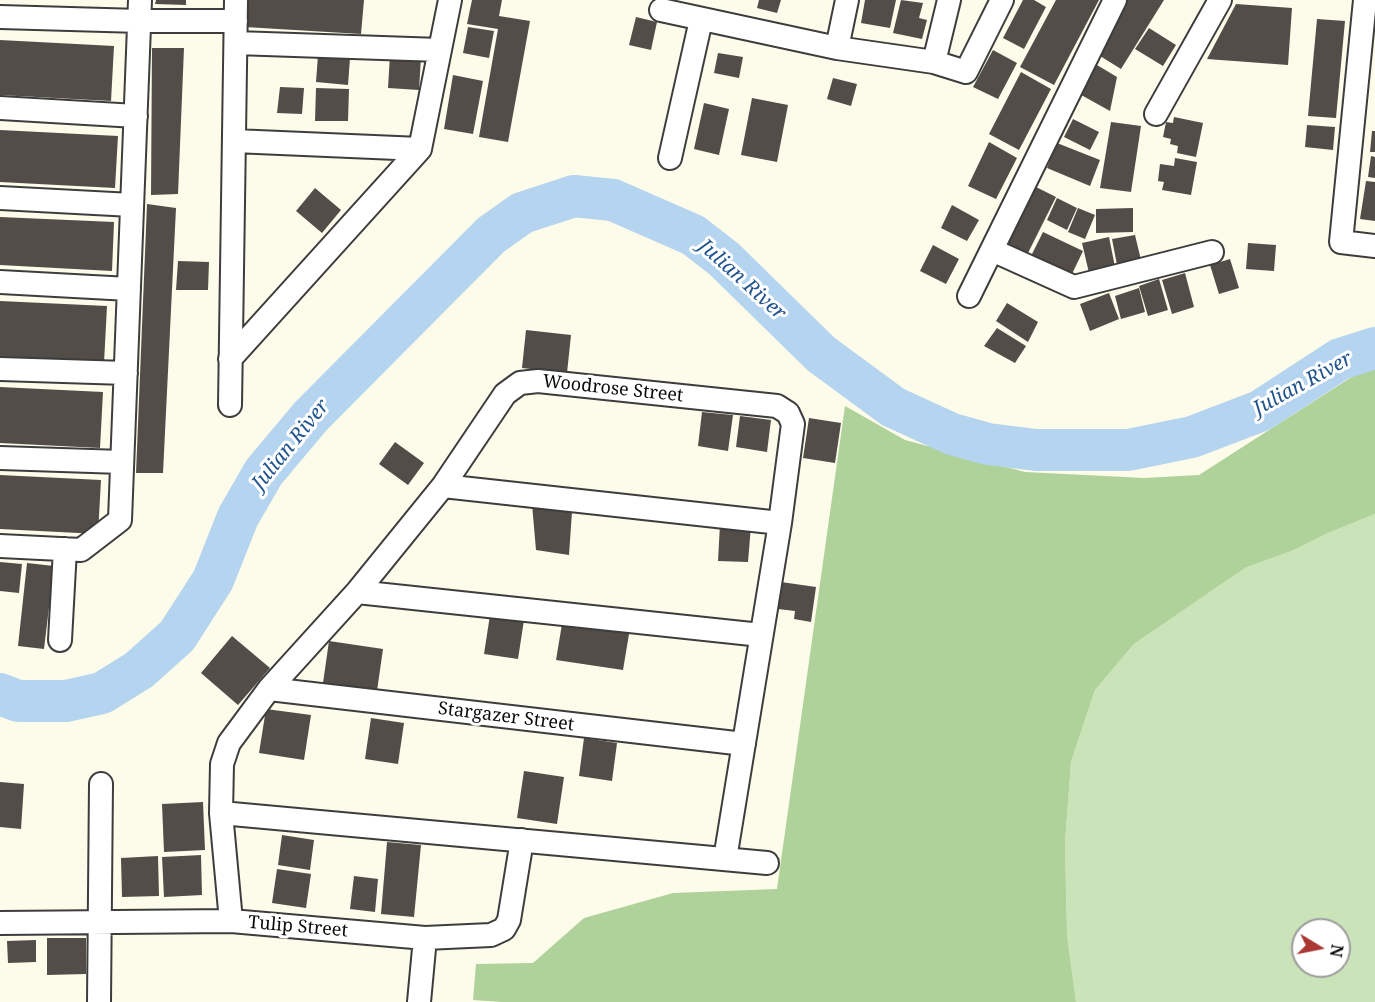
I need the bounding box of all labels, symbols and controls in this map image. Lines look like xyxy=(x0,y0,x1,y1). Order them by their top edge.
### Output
water label: Julian River xyxy=(693,234,791,326)
water label: Julian River xyxy=(1249,347,1357,421)
street label: Woodrose Street xyxy=(542,371,684,407)
water label: Julian River xyxy=(247,395,335,495)
street label: Stargazer Street xyxy=(437,698,575,736)
street label: Tulip Street xyxy=(247,912,349,942)
north arrow xyxy=(1291,918,1351,978)
text: N xyxy=(1325,943,1349,959)

